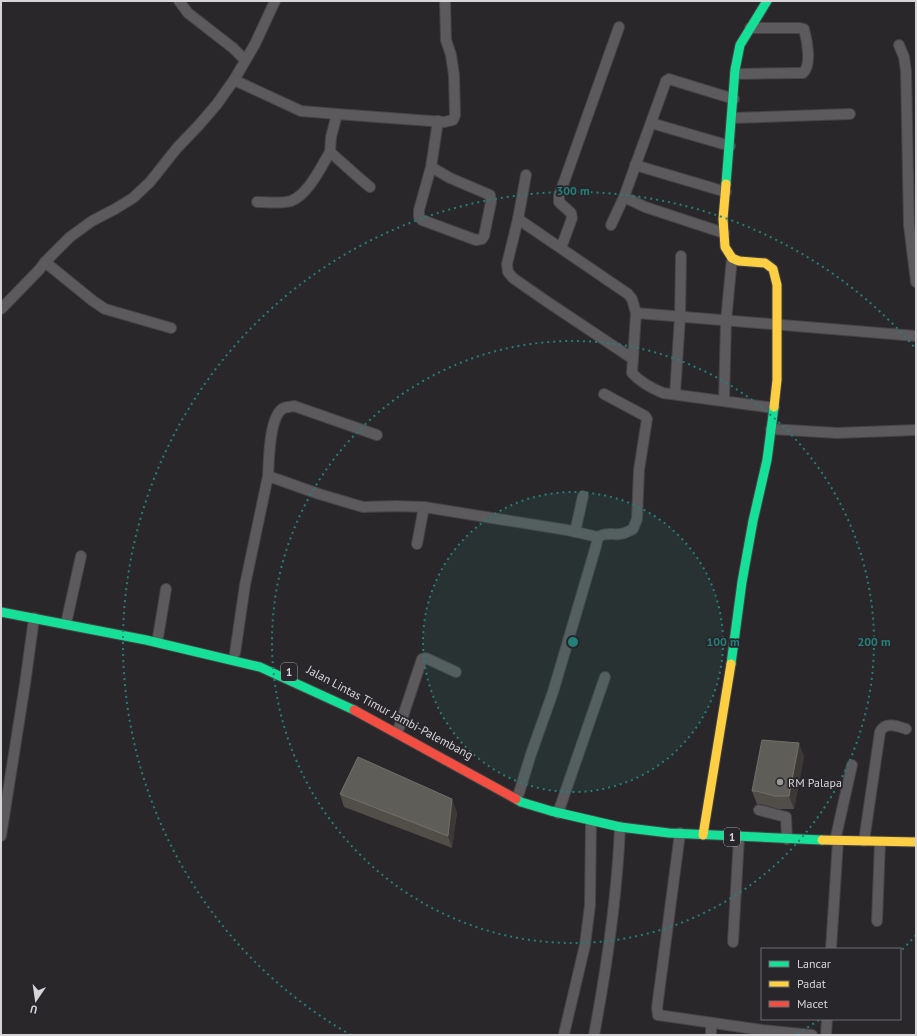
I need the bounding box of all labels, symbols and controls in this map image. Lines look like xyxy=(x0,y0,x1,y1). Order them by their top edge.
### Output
text: 300 m xyxy=(556,183,590,198)
text: 100 m xyxy=(706,634,740,649)
text: 200 m xyxy=(857,634,891,649)
centre of rings xyxy=(566,635,580,649)
street label: Jalan Lintas Timur Jambi-Palembang xyxy=(303,661,476,762)
road number: 1 xyxy=(281,663,297,681)
place label: RM Palapa xyxy=(788,775,842,790)
marker: RM Palapa xyxy=(775,777,785,787)
road number: 1 xyxy=(724,828,740,846)
legend xyxy=(761,948,901,1020)
text: Lancar xyxy=(797,956,831,971)
text: Padat xyxy=(797,976,826,991)
north arrow xyxy=(16,980,56,1020)
text: Macet xyxy=(797,996,828,1011)
text: U xyxy=(29,1002,39,1017)

